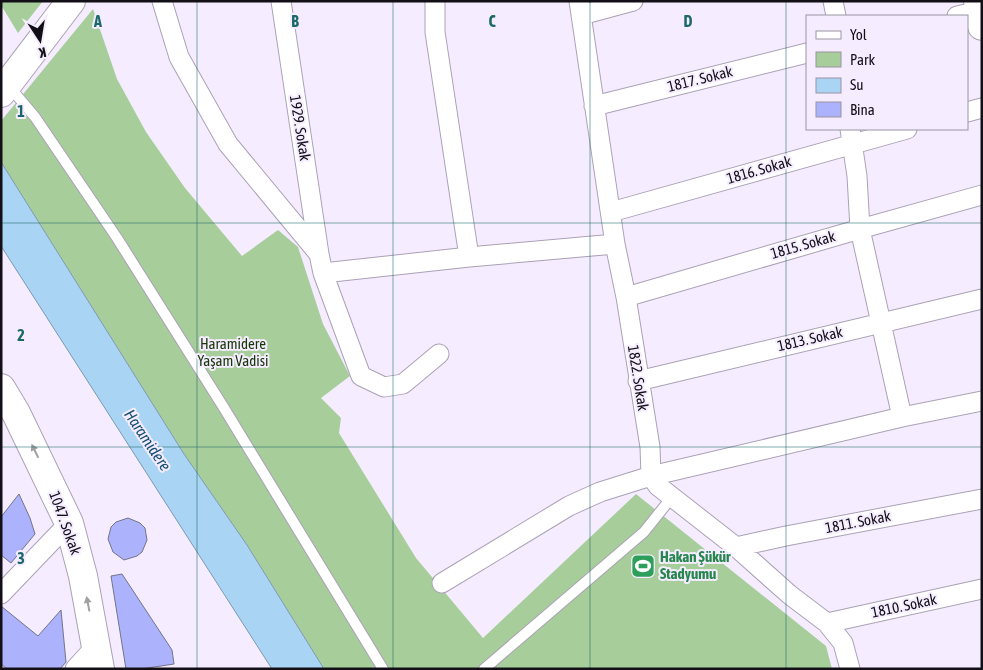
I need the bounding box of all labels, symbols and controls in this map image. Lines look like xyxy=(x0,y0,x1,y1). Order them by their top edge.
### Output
text: A xyxy=(93,12,102,30)
text: B xyxy=(291,12,299,30)
text: C xyxy=(488,12,496,30)
text: D xyxy=(684,12,693,30)
north arrow xyxy=(15,15,65,65)
legend xyxy=(806,15,968,130)
text: Yol xyxy=(850,26,867,43)
text: K xyxy=(38,44,48,61)
text: Park xyxy=(850,51,875,68)
street label: 1817. Sokak xyxy=(666,62,735,95)
text: Su xyxy=(850,76,864,93)
street label: 1929. Sokak xyxy=(287,94,314,162)
text: Bina xyxy=(850,101,875,118)
text: 1 xyxy=(17,102,25,120)
street label: 1816. Sokak xyxy=(725,152,794,187)
street label: 1815. Sokak xyxy=(769,227,838,262)
street label: 1813. Sokak xyxy=(776,323,845,354)
text: 2 xyxy=(17,326,25,344)
park label: Haramidere Yaşam Vadisi xyxy=(197,335,269,369)
street label: 1822. Sokak xyxy=(625,344,652,412)
water label: Haramidere xyxy=(121,406,175,474)
one-way arrow xyxy=(30,444,38,458)
street label: 1047. Sokak xyxy=(46,489,85,557)
street label: 1811. Sokak xyxy=(824,507,893,536)
place label: Hakan Şükür Stadyumu xyxy=(660,548,731,582)
text: 3 xyxy=(17,549,25,567)
sports icon: Hakan Şükür Stadyumu xyxy=(630,553,656,579)
street label: 1810. Sokak xyxy=(870,590,939,621)
one-way arrow xyxy=(84,595,92,611)

